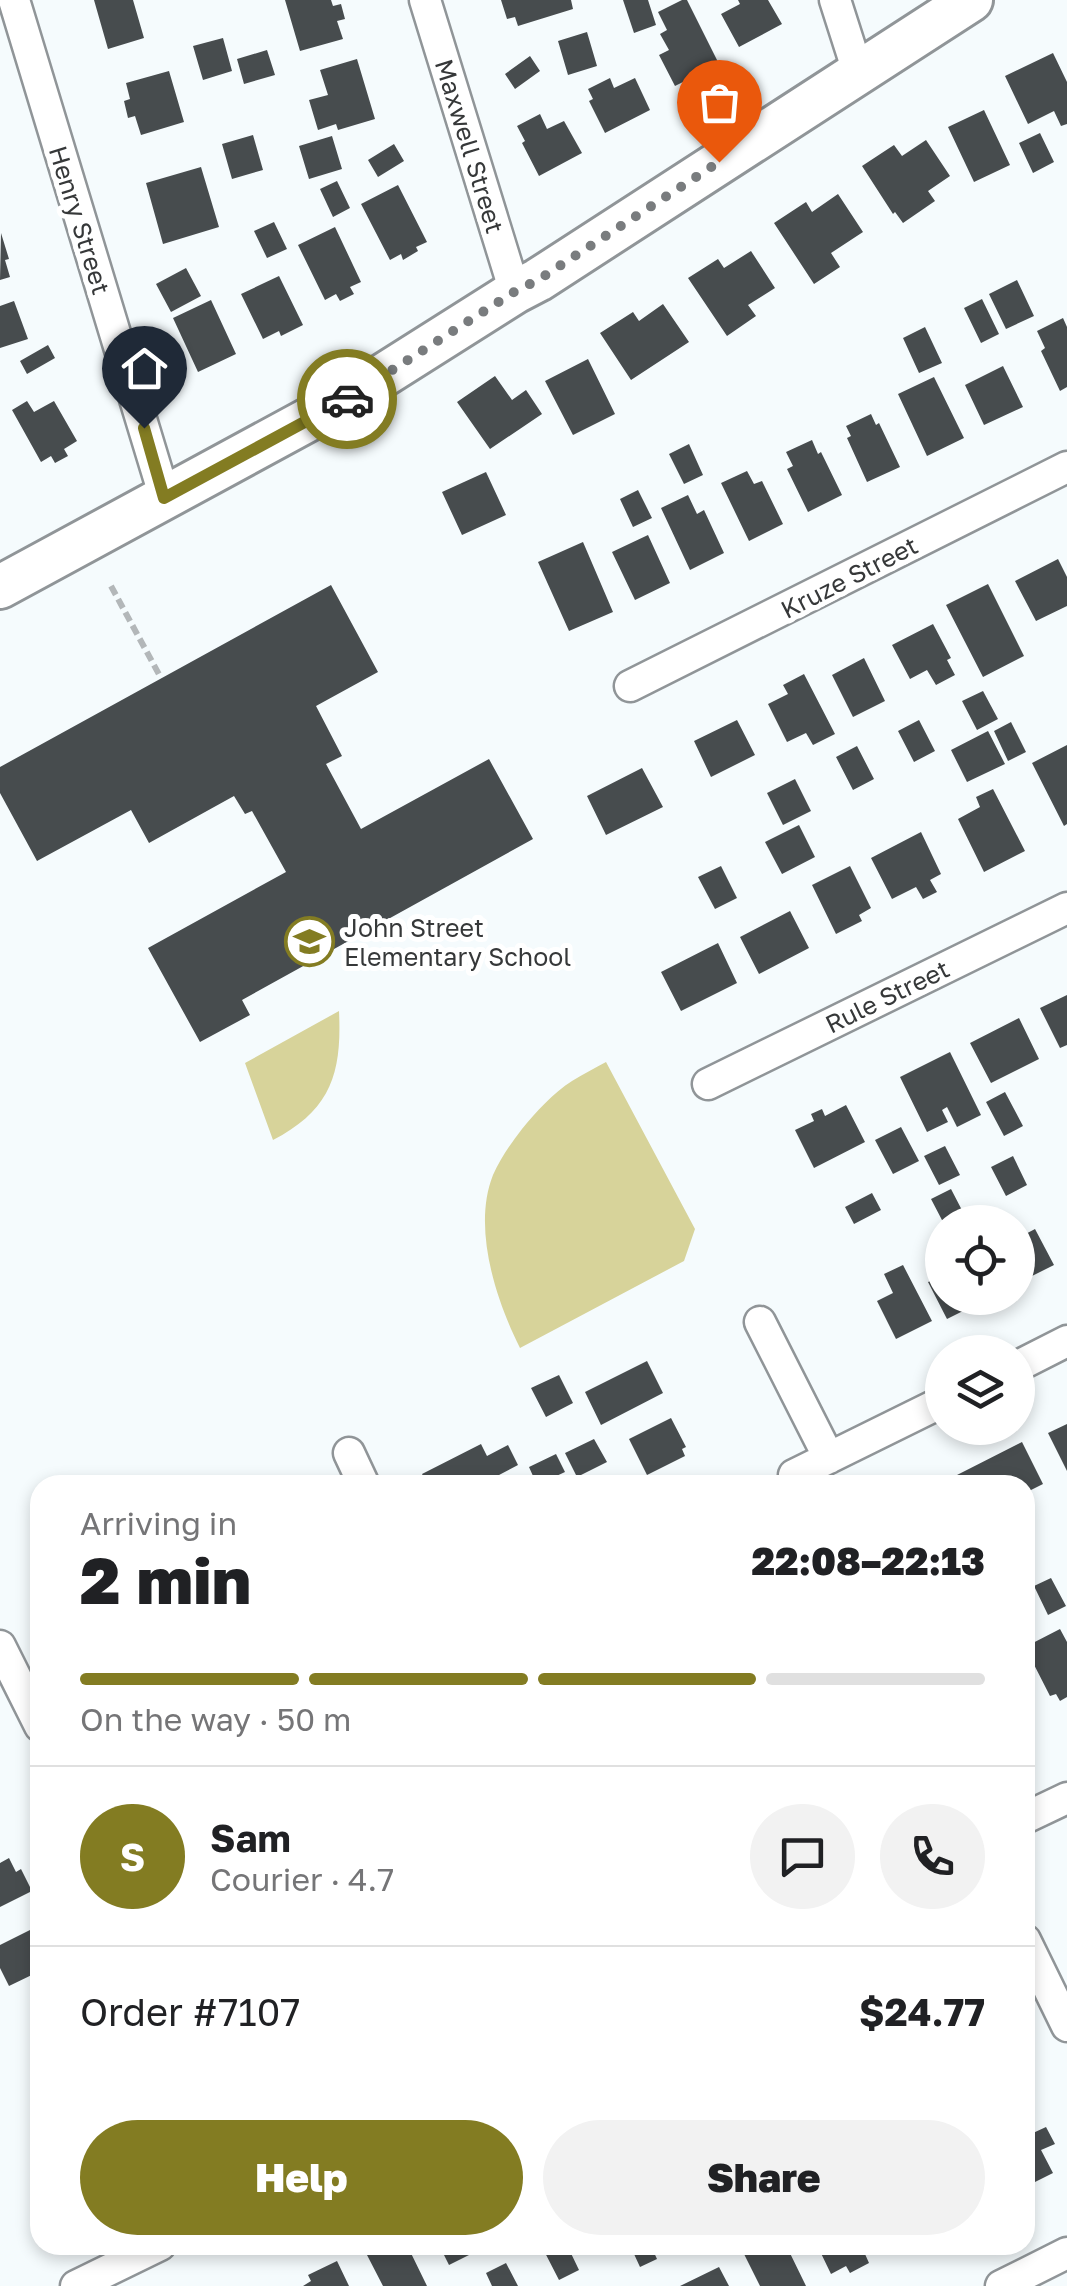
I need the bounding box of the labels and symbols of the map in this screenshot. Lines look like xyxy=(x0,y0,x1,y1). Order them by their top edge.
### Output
street label: Maxwell Street xyxy=(429,55,511,237)
pin xyxy=(677,60,762,163)
street label: Henry Street xyxy=(43,142,117,298)
pin xyxy=(102,326,187,429)
courier xyxy=(297,349,397,449)
street label: Kruze Street xyxy=(775,529,923,625)
place label: John Street Elementary School xyxy=(344,912,571,972)
school or university icon: John Street Elementary School xyxy=(283,915,335,967)
street label: Rule Street xyxy=(820,953,954,1039)

